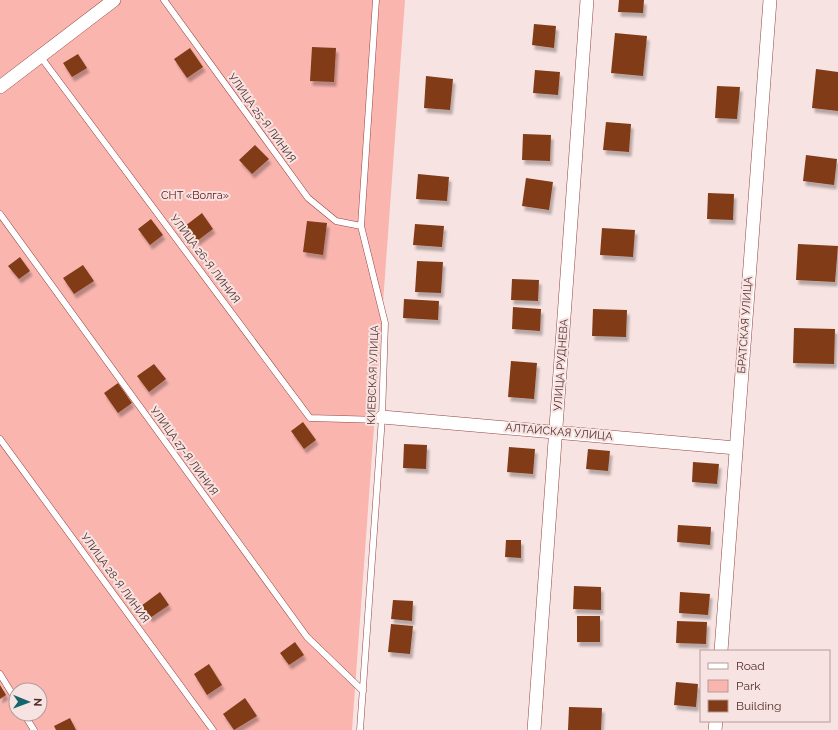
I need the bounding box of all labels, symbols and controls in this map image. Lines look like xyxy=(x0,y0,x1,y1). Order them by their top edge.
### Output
street label: УЛИЦА 25-Я ЛИНИЯ xyxy=(225,71,299,165)
park label: СНТ «Волга» xyxy=(161,189,229,202)
street label: УЛИЦА 26-Я ЛИНИЯ xyxy=(167,212,243,306)
street label: БРАТСКАЯ УЛИЦА xyxy=(735,276,755,374)
street label: УЛИЦА РУДНЕВА xyxy=(551,318,571,412)
street label: КИЕВСКАЯ УЛИЦА xyxy=(365,324,381,425)
street label: УЛИЦА 27-Я ЛИНИЯ xyxy=(147,404,221,498)
street label: АЛТАЙСКАЯ УЛИЦА xyxy=(505,421,614,443)
street label: УЛИЦА 28-Я ЛИНИЯ xyxy=(78,531,152,625)
legend xyxy=(700,650,830,722)
text: Road xyxy=(736,659,765,673)
text: Park xyxy=(736,679,761,693)
north arrow xyxy=(8,682,48,722)
text: N xyxy=(31,698,44,706)
text: Building xyxy=(736,699,782,713)

